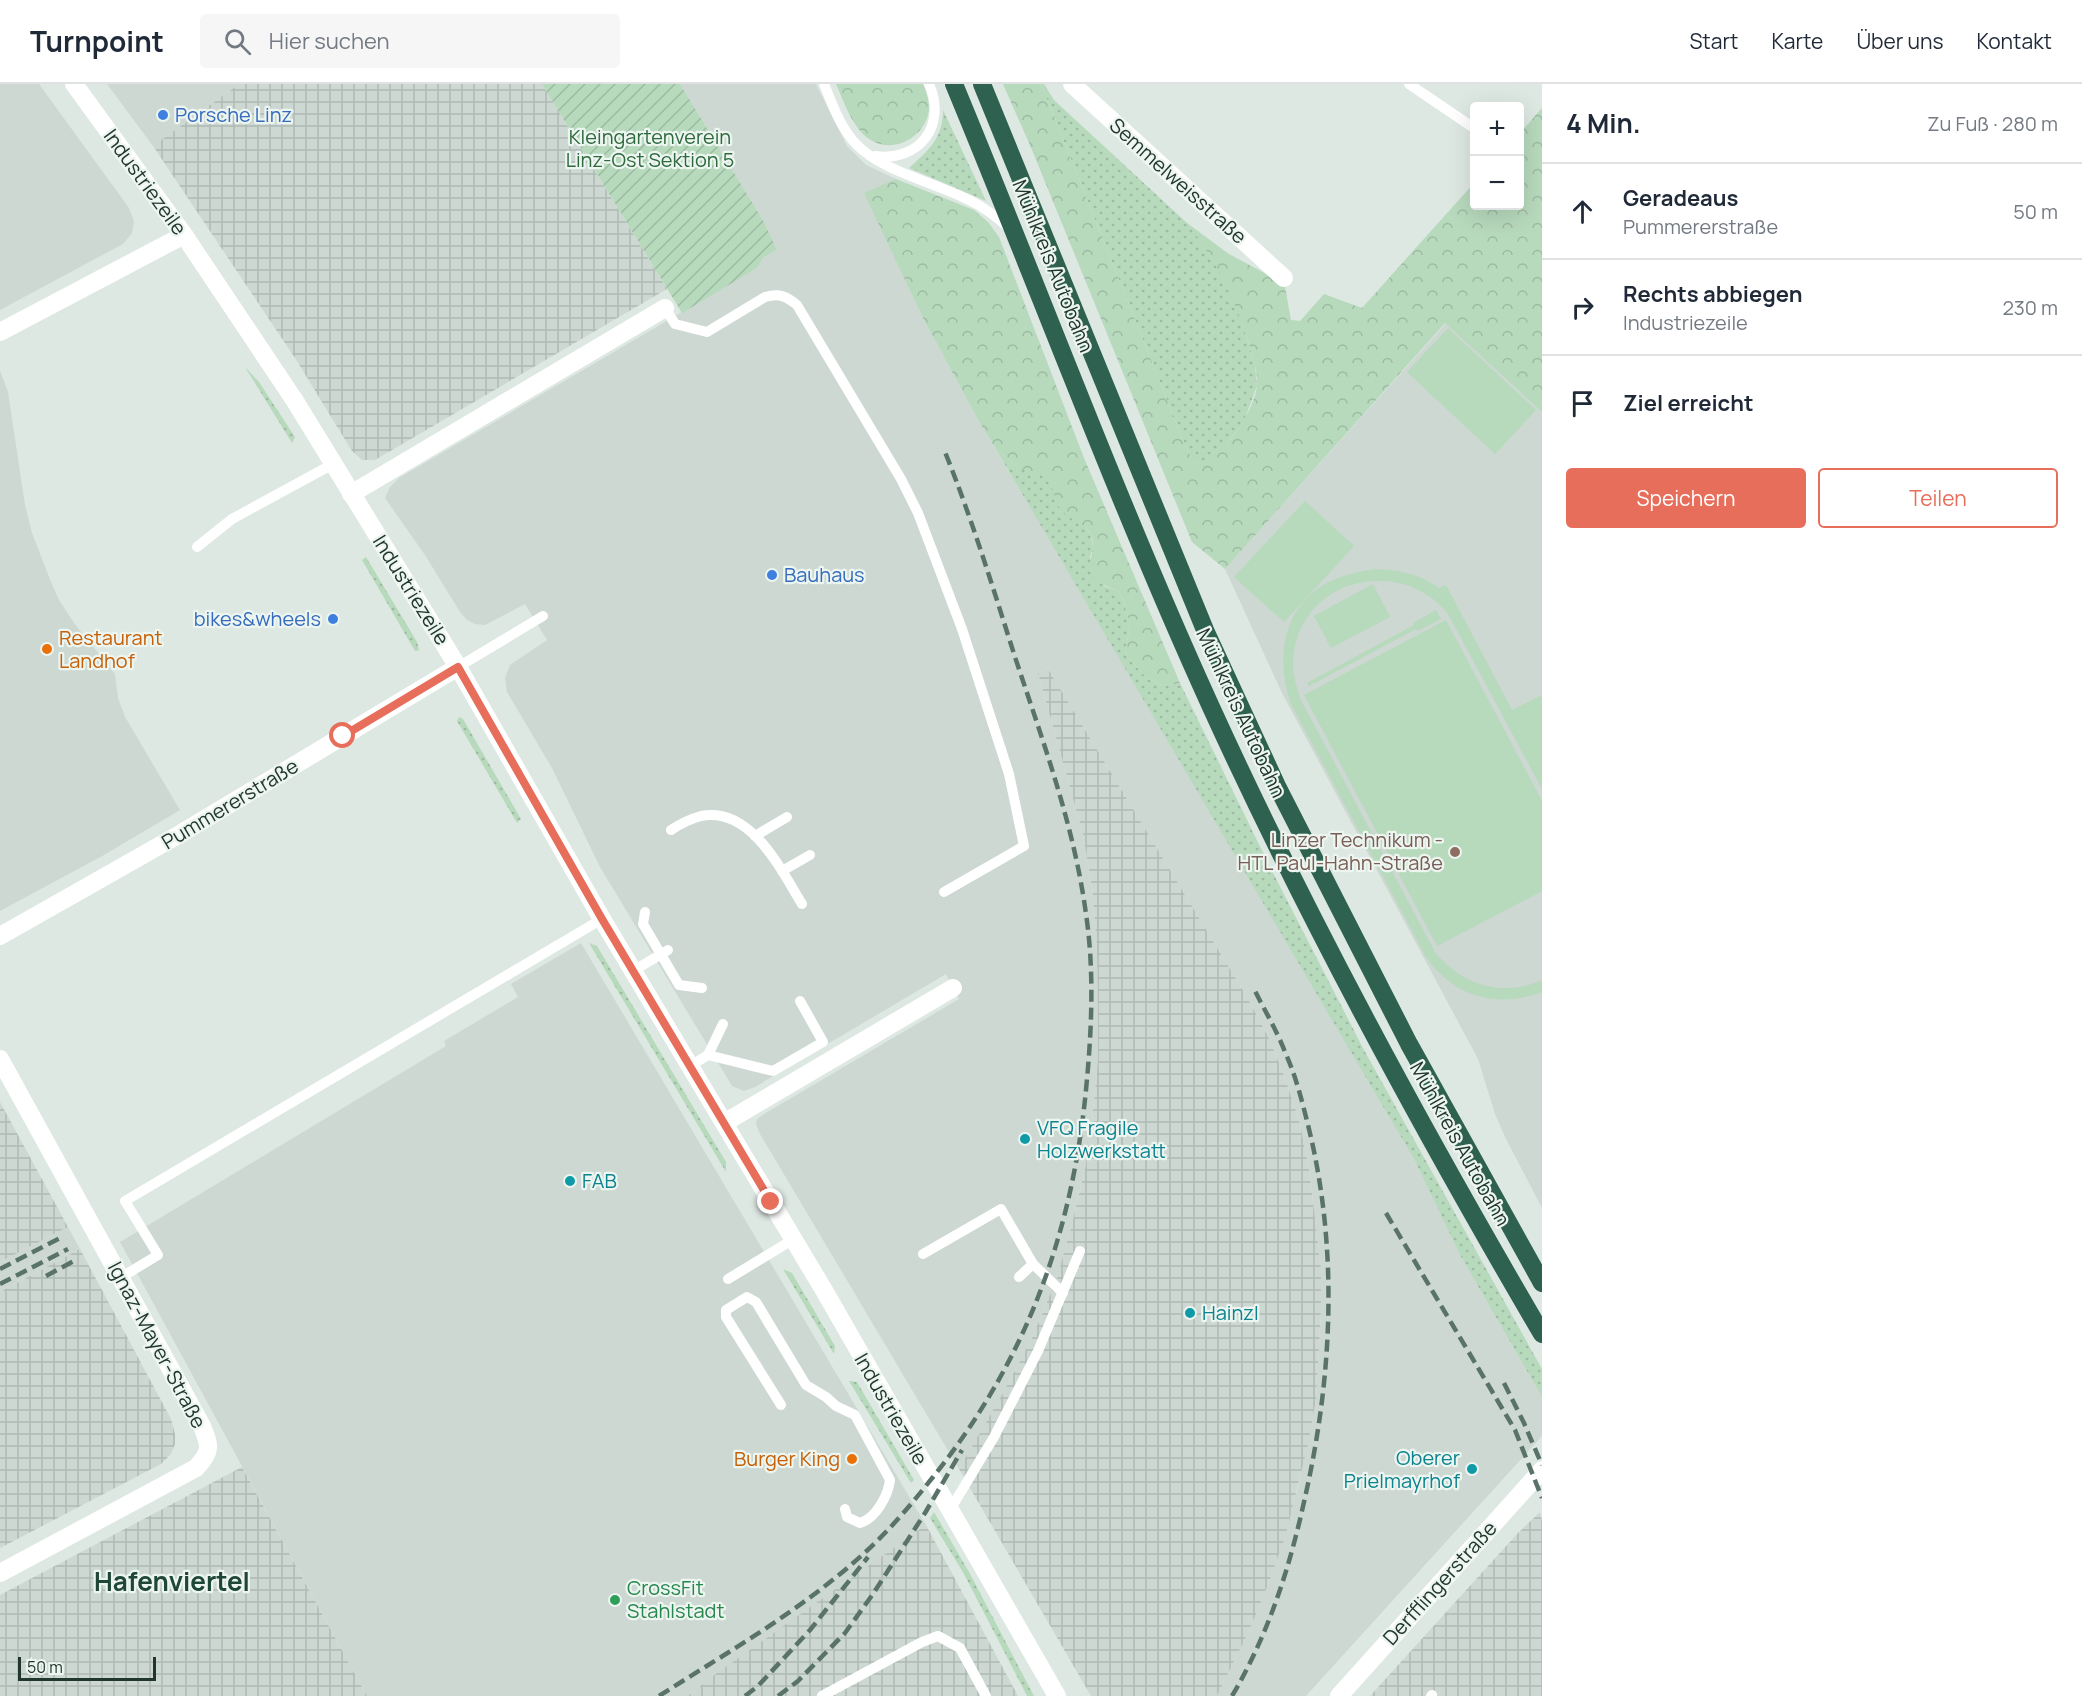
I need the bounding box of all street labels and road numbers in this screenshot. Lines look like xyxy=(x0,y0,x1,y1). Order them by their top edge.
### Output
street label: Semmelweisstraße xyxy=(1104,112,1253,249)
street label: Industriezeile xyxy=(98,123,193,240)
street label: Mühlkreis Autobahn xyxy=(1007,176,1100,356)
street label: Industriezeile xyxy=(367,530,456,650)
street label: Mühlkreis Autobahn xyxy=(1190,624,1293,802)
street label: Pummererstraße xyxy=(156,752,303,855)
street label: Mühlkreis Autobahn xyxy=(1404,1057,1517,1231)
street label: Ignaz-Mayer-Straße xyxy=(102,1257,213,1433)
street label: Industriezeile xyxy=(849,1348,934,1470)
street label: Derfflingerstraße xyxy=(1377,1515,1503,1650)

